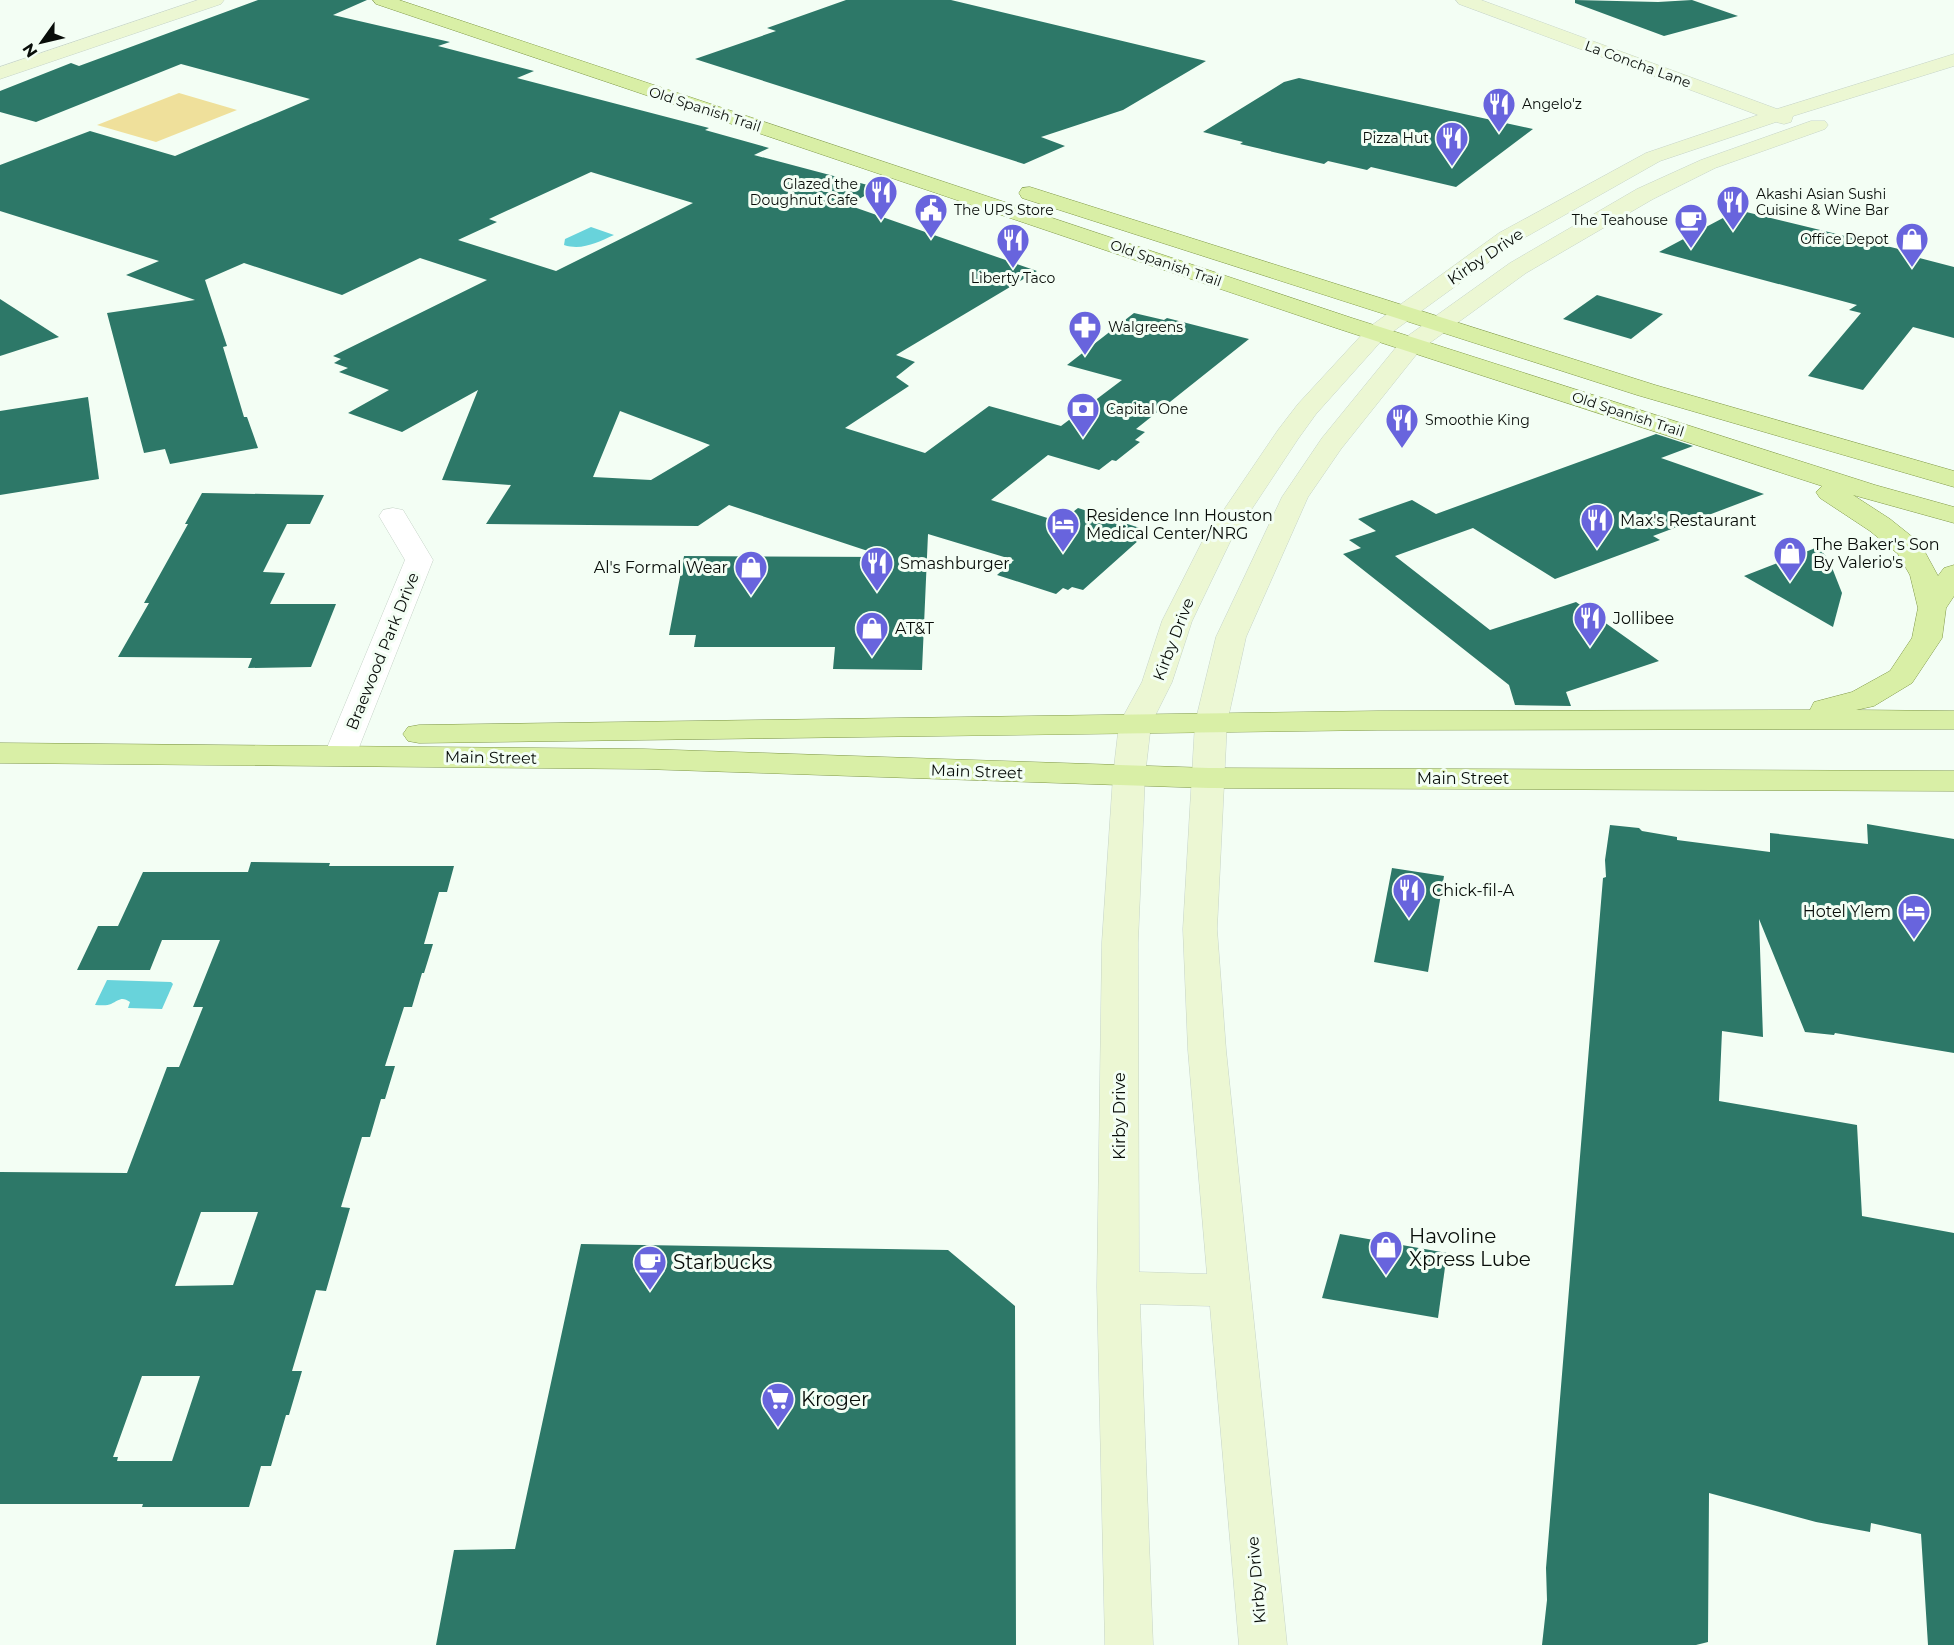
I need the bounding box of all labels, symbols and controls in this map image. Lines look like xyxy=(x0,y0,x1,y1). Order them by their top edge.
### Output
north arrow xyxy=(12,12,72,72)
street label: La Concha Lane xyxy=(1582,36,1694,92)
text: N xyxy=(18,39,41,61)
street label: Old Spanish Trail xyxy=(647,82,763,136)
restaurant icon: Angelo'z xyxy=(1481,86,1517,133)
place label: Angelo'z xyxy=(1522,95,1582,113)
restaurant icon: Pizza Hut xyxy=(1434,120,1470,167)
place label: Pizza Hut xyxy=(1362,129,1429,147)
restaurant icon: Glazed the Doughnut Cafe xyxy=(863,174,899,221)
place label: Glazed the Doughnut Cafe xyxy=(750,175,858,209)
restaurant icon: Akashi Asian Sushi Cuisine & Wine Bar xyxy=(1715,184,1751,231)
place label: Akashi Asian Sushi Cuisine & Wine Bar xyxy=(1756,185,1890,219)
public building icon: The UPS Store xyxy=(913,192,949,239)
place label: The UPS Store xyxy=(954,201,1054,219)
cafe icon: The Teahouse xyxy=(1673,202,1709,249)
place label: The Teahouse xyxy=(1572,211,1668,229)
shop icon: Office Depot xyxy=(1894,221,1930,268)
restaurant icon: Liberty Taco xyxy=(995,222,1031,269)
street label: Kirby Drive xyxy=(1444,224,1527,289)
place label: Office Depot xyxy=(1800,230,1889,248)
street label: Old Spanish Trail xyxy=(1108,235,1224,291)
place label: Liberty Taco xyxy=(971,269,1056,287)
pharmacy icon: Walgreens xyxy=(1067,309,1103,356)
place label: Walgreens xyxy=(1108,318,1183,336)
street label: Old Spanish Trail xyxy=(1570,387,1686,441)
bank icon: Capital One xyxy=(1065,391,1101,438)
place label: Capital One xyxy=(1106,400,1188,418)
restaurant icon: Smoothie King xyxy=(1384,402,1420,449)
place label: Smoothie King xyxy=(1425,411,1530,429)
restaurant icon: Max's Restaurant xyxy=(1579,502,1615,549)
hotel icon: Residence Inn Houston Medical Center/NRG xyxy=(1045,506,1081,553)
place label: Residence Inn Houston Medical Center/NRG xyxy=(1086,506,1273,543)
place label: Max's Restaurant xyxy=(1620,511,1757,530)
shop icon: The Baker's Son By Valerio's xyxy=(1772,535,1808,582)
place label: The Baker's Son By Valerio's xyxy=(1813,535,1940,572)
restaurant icon: Smashburger xyxy=(859,545,895,592)
shop icon: Al's Formal Wear xyxy=(733,549,769,596)
place label: Smashburger xyxy=(900,554,1010,573)
place label: Al's Formal Wear xyxy=(594,558,728,577)
street label: Braewood Park Drive xyxy=(342,570,423,733)
street label: Kirby Drive xyxy=(1149,595,1198,683)
restaurant icon: Jollibee xyxy=(1572,600,1608,647)
place label: Jollibee xyxy=(1612,609,1674,628)
shop icon: AT&T xyxy=(854,610,890,657)
place label: AT&T xyxy=(895,619,935,638)
street label: Main Street xyxy=(445,747,538,768)
street label: Main Street xyxy=(930,760,1024,783)
street label: Main Street xyxy=(1417,769,1510,788)
restaurant icon: Chick-fil-A xyxy=(1391,872,1427,919)
place label: Chick-fil-A xyxy=(1432,881,1515,900)
hotel icon: Hotel Ylem xyxy=(1896,893,1932,940)
place label: Hotel Ylem xyxy=(1803,902,1891,921)
street label: Kirby Drive xyxy=(1110,1072,1129,1160)
place label: Havoline Xpress Lube xyxy=(1409,1224,1531,1271)
shop icon: Havoline Xpress Lube xyxy=(1368,1229,1404,1276)
cafe icon: Starbucks xyxy=(632,1244,668,1291)
place label: Starbucks xyxy=(673,1250,772,1274)
supermarket icon: Kroger xyxy=(760,1381,796,1428)
place label: Kroger xyxy=(801,1387,869,1411)
street label: Kirby Drive xyxy=(1243,1536,1270,1624)

